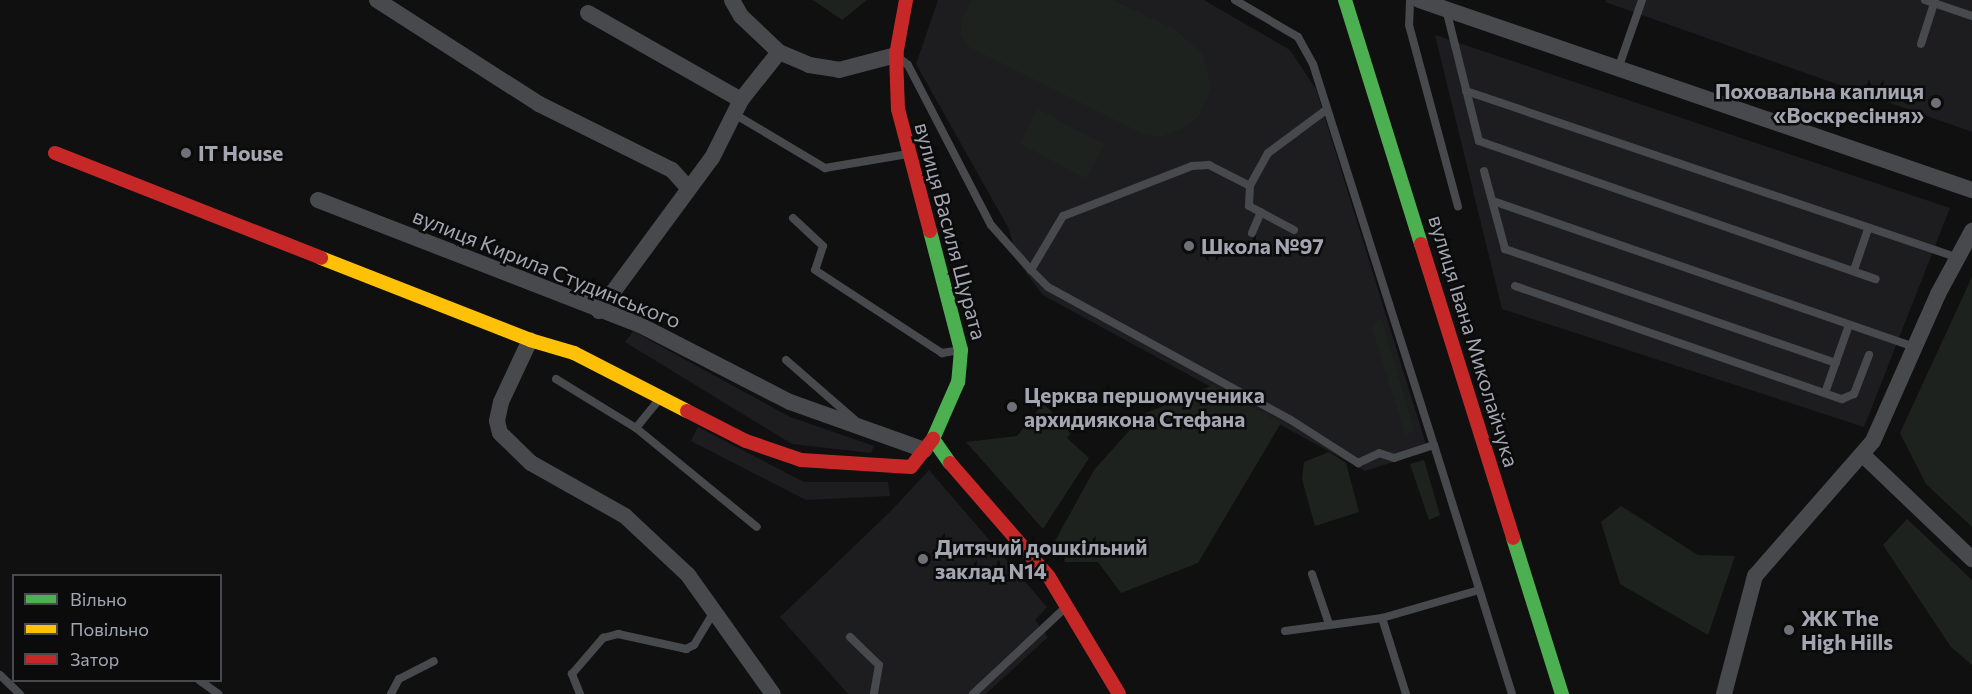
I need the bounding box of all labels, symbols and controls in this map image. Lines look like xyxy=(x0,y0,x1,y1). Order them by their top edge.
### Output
place label: Поховальна каплиця «Воскресіння» xyxy=(1715,78,1924,128)
marker: Поховальна каплиця «Воскресіння» xyxy=(1929,96,1943,110)
street label: вулиця Василя Щурата xyxy=(910,120,992,342)
place label: IT House xyxy=(198,140,283,166)
marker: IT House xyxy=(179,146,193,160)
street label: вулиця Кирила Студинського xyxy=(409,203,685,333)
street label: вулиця Івана Миколайчука xyxy=(1424,212,1524,470)
place label: Школа №97 xyxy=(1201,233,1324,259)
marker: Школа №97 xyxy=(1182,239,1196,253)
place label: Церква першомученика архидиякона Стефана xyxy=(1024,382,1265,432)
marker: Церква першомученика архидиякона Стефана xyxy=(1005,400,1019,414)
place label: Дитячий дошкільний заклад N14 xyxy=(935,534,1147,584)
marker: Дитячий дошкільний заклад N14 xyxy=(916,552,930,566)
legend xyxy=(12,574,222,682)
text: Вільно xyxy=(70,588,127,610)
place label: ЖК The High Hills xyxy=(1801,605,1893,655)
text: Повільно xyxy=(70,618,149,640)
marker: ЖК The High Hills xyxy=(1782,623,1796,637)
text: Затор xyxy=(70,648,119,670)

